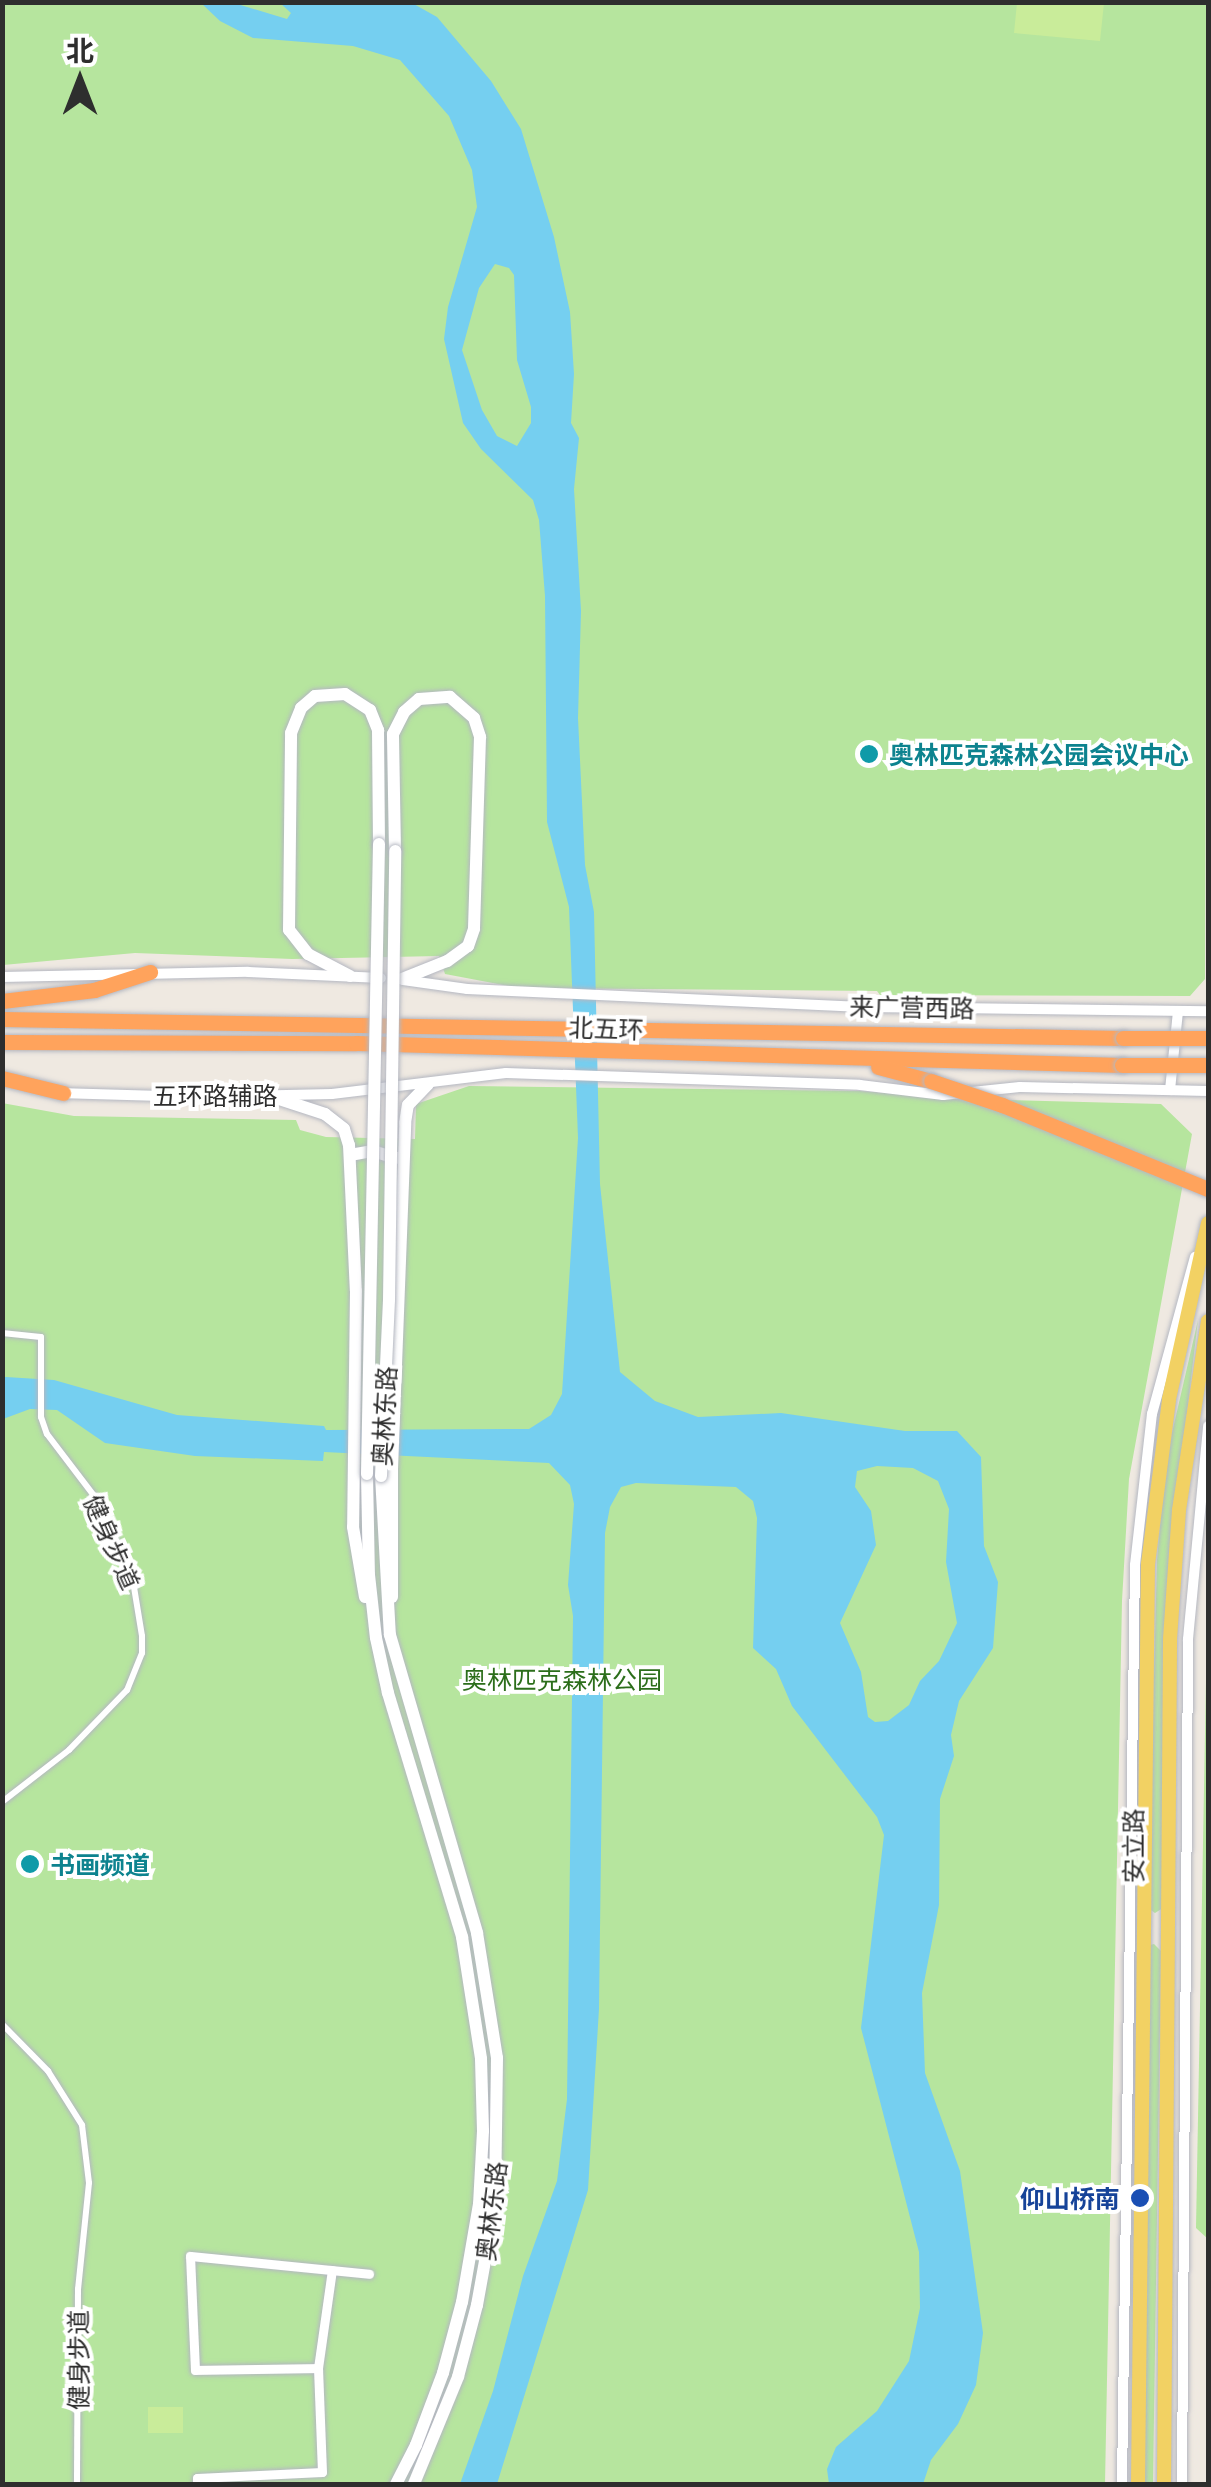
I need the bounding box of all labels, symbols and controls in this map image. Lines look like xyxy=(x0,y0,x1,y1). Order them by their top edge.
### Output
north arrow xyxy=(30,30,130,130)
text: 北 xyxy=(66,31,94,69)
place label: 奥林匹克森林公园会议中心 xyxy=(889,739,1189,769)
marker: 奥林匹克森林公园会议中心 xyxy=(858,743,880,765)
street label: 来广营西路 xyxy=(849,991,975,1023)
street label: 北五环 xyxy=(568,1012,644,1044)
street label: 五环路辅路 xyxy=(153,1080,277,1110)
street label: 奥林东路 xyxy=(366,1365,402,1467)
street label: 健身步道 xyxy=(78,1490,146,1594)
park label: 奥林匹克森林公园 xyxy=(462,1664,662,1694)
street label: 安立路 xyxy=(1118,1809,1148,1883)
place label: 书画频道 xyxy=(50,1849,150,1879)
marker: 书画频道 xyxy=(19,1853,41,1875)
street label: 奥林东路 xyxy=(470,2160,512,2262)
place label: 仰山桥南 xyxy=(1020,2183,1120,2213)
marker: 仰山桥南 xyxy=(1129,2187,1151,2209)
street label: 健身步道 xyxy=(63,2310,93,2410)

